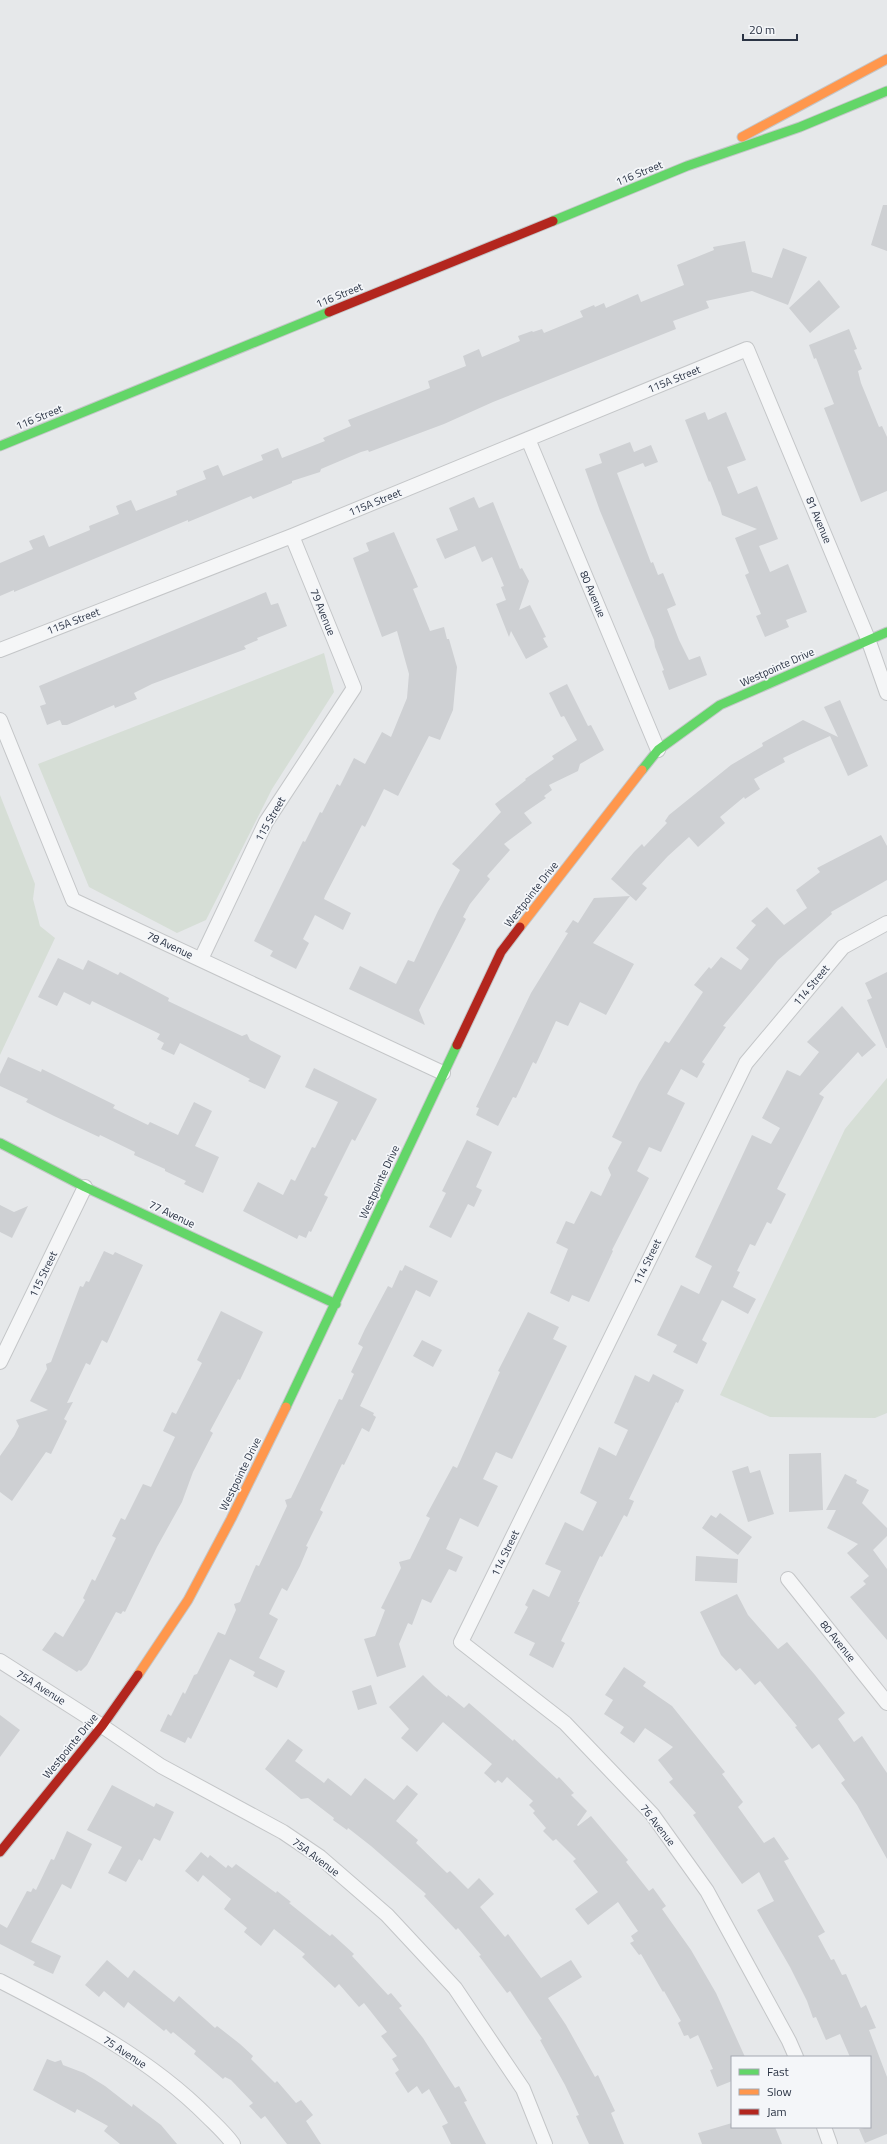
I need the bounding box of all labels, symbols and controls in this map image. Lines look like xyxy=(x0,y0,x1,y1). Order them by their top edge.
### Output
scale bar xyxy=(743,16,797,42)
text: 20 m xyxy=(749,20,775,39)
street label: 116 Street xyxy=(613,156,665,190)
street label: 116 Street xyxy=(313,278,365,312)
street label: 115A Street xyxy=(645,361,703,397)
street label: 116 Street xyxy=(13,400,65,434)
street label: 115A Street xyxy=(346,484,404,520)
street label: 81 Avenue xyxy=(802,494,836,546)
street label: 80 Avenue xyxy=(576,568,610,620)
street label: 79 Avenue xyxy=(306,586,340,638)
street label: 115A Street xyxy=(44,603,102,638)
street label: Westpointe Drive xyxy=(737,643,817,691)
street label: 115 Street xyxy=(251,794,289,844)
street label: Westpointe Drive xyxy=(500,857,562,930)
street label: 78 Avenue xyxy=(144,927,196,963)
street label: 114 Street xyxy=(789,961,833,1009)
street label: Westpointe Drive xyxy=(355,1142,403,1222)
street label: 77 Avenue xyxy=(146,1196,198,1232)
street label: 114 Street xyxy=(629,1236,665,1288)
street label: 115 Street xyxy=(25,1248,61,1300)
street label: Westpointe Drive xyxy=(215,1434,265,1513)
street label: 114 Street xyxy=(487,1527,523,1579)
street label: 80 Avenue xyxy=(816,1617,860,1665)
street label: 75A Avenue xyxy=(13,1665,69,1709)
street label: Westpointe Drive xyxy=(39,1710,102,1782)
street label: 76 Avenue xyxy=(637,1801,680,1850)
street label: 75A Avenue xyxy=(289,1834,343,1880)
street label: 75 Avenue xyxy=(100,2032,150,2072)
legend xyxy=(731,2056,871,2128)
text: Fast xyxy=(767,2062,790,2081)
text: Slow xyxy=(767,2082,792,2101)
text: Jam xyxy=(767,2102,787,2121)

